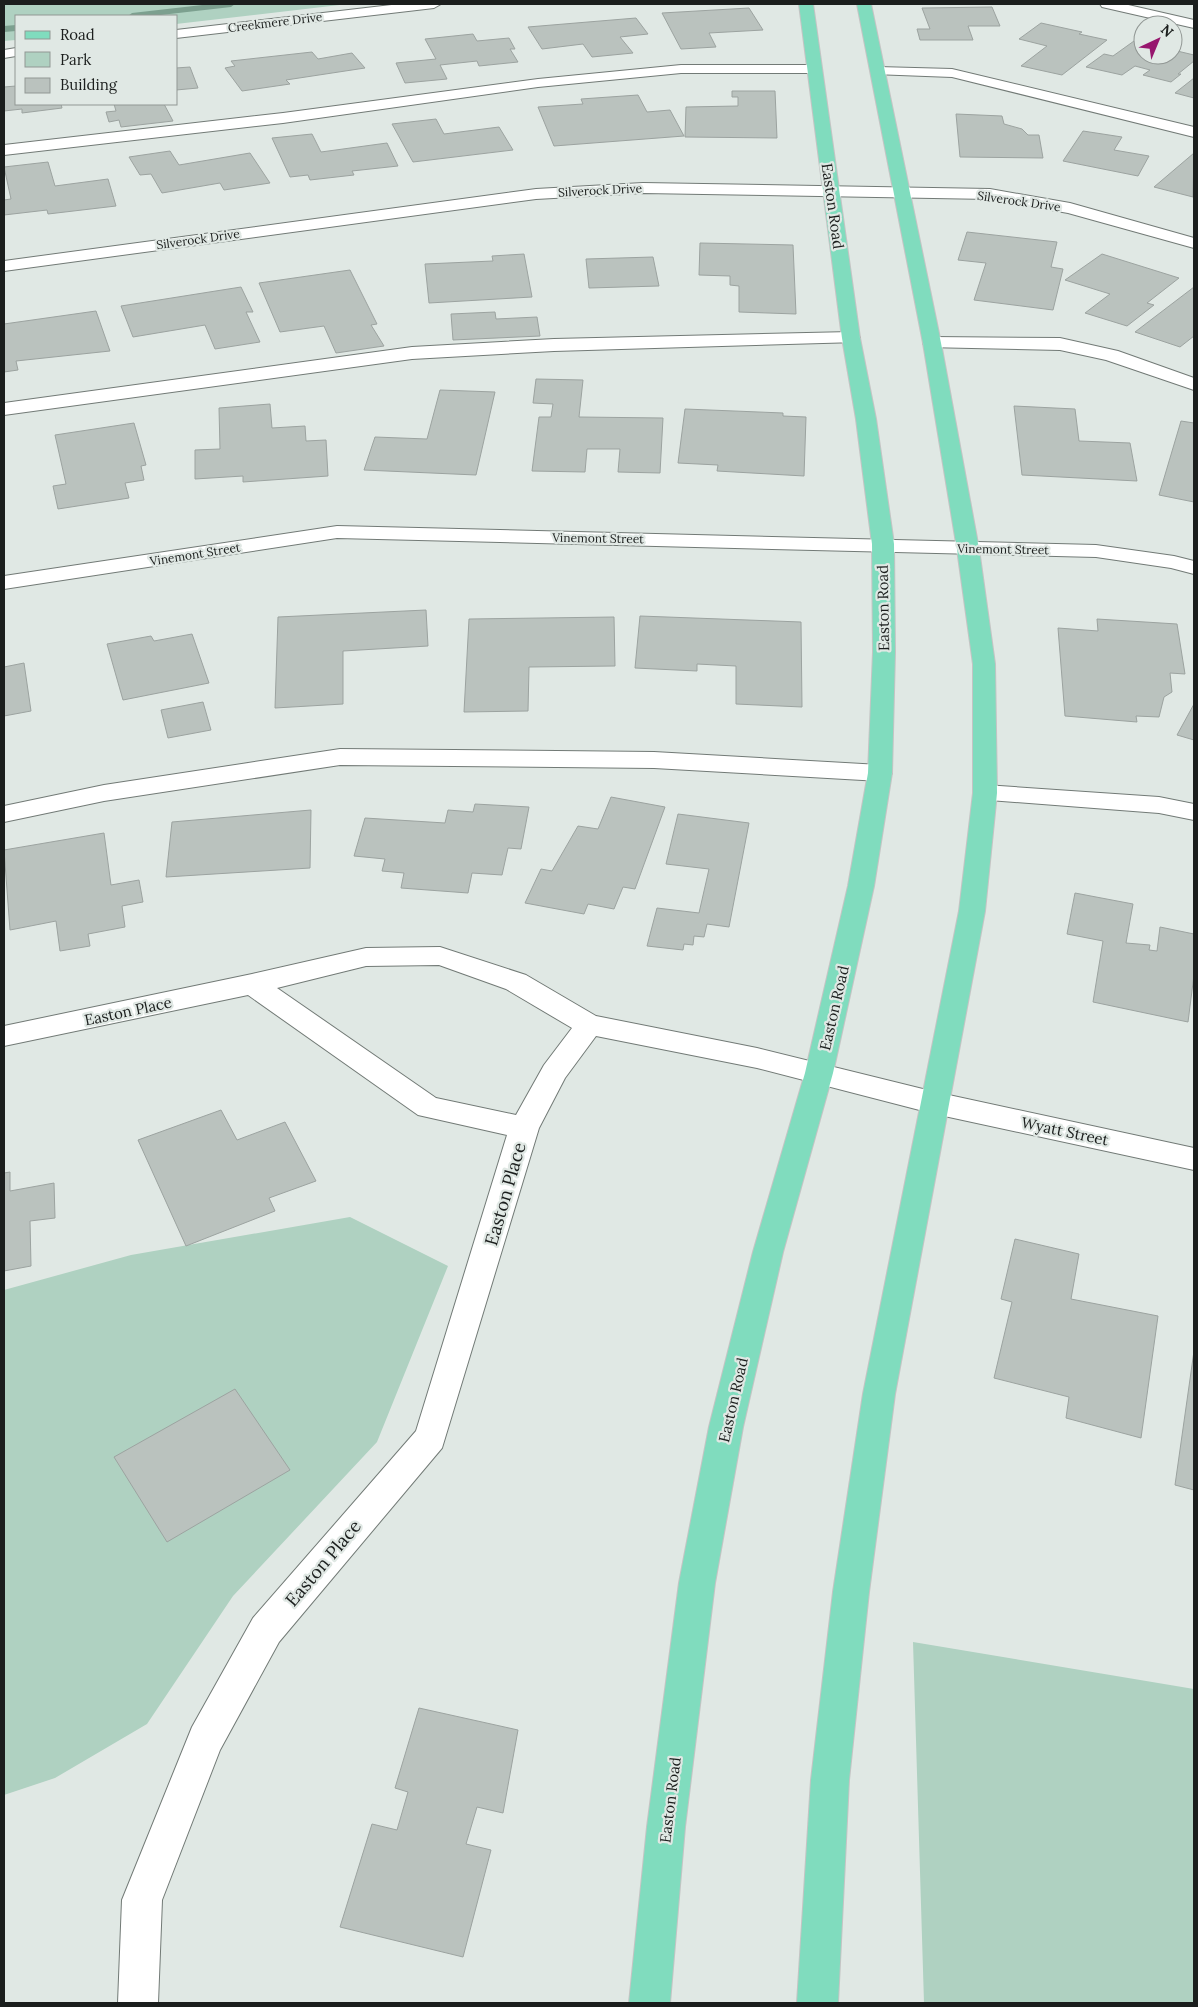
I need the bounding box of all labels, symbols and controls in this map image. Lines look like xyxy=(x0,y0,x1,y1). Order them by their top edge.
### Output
street label: Creekmere Drive xyxy=(227,9,324,35)
legend xyxy=(15,15,178,105)
north arrow xyxy=(1133,15,1183,65)
text: N xyxy=(1157,20,1177,41)
text: Road xyxy=(60,25,95,44)
text: Park xyxy=(60,50,91,69)
text: Building xyxy=(60,75,118,94)
street label: Easton Road xyxy=(818,162,848,250)
street label: Silverock Drive xyxy=(558,180,643,200)
street label: Silverock Drive xyxy=(976,188,1062,214)
street label: Silverock Drive xyxy=(155,226,241,252)
street label: Vinemont Street xyxy=(551,530,644,546)
street label: Vinemont Street xyxy=(148,539,242,569)
street label: Vinemont Street xyxy=(956,541,1049,557)
street label: Easton Road xyxy=(873,565,893,651)
street label: Easton Road xyxy=(815,964,853,1052)
street label: Easton Place xyxy=(83,993,173,1029)
street label: Wyatt Street xyxy=(1020,1113,1110,1150)
street label: Easton Place xyxy=(479,1140,531,1248)
street label: Easton Road xyxy=(714,1356,752,1444)
street label: Easton Place xyxy=(280,1515,366,1611)
street label: Easton Road xyxy=(655,1756,685,1844)

